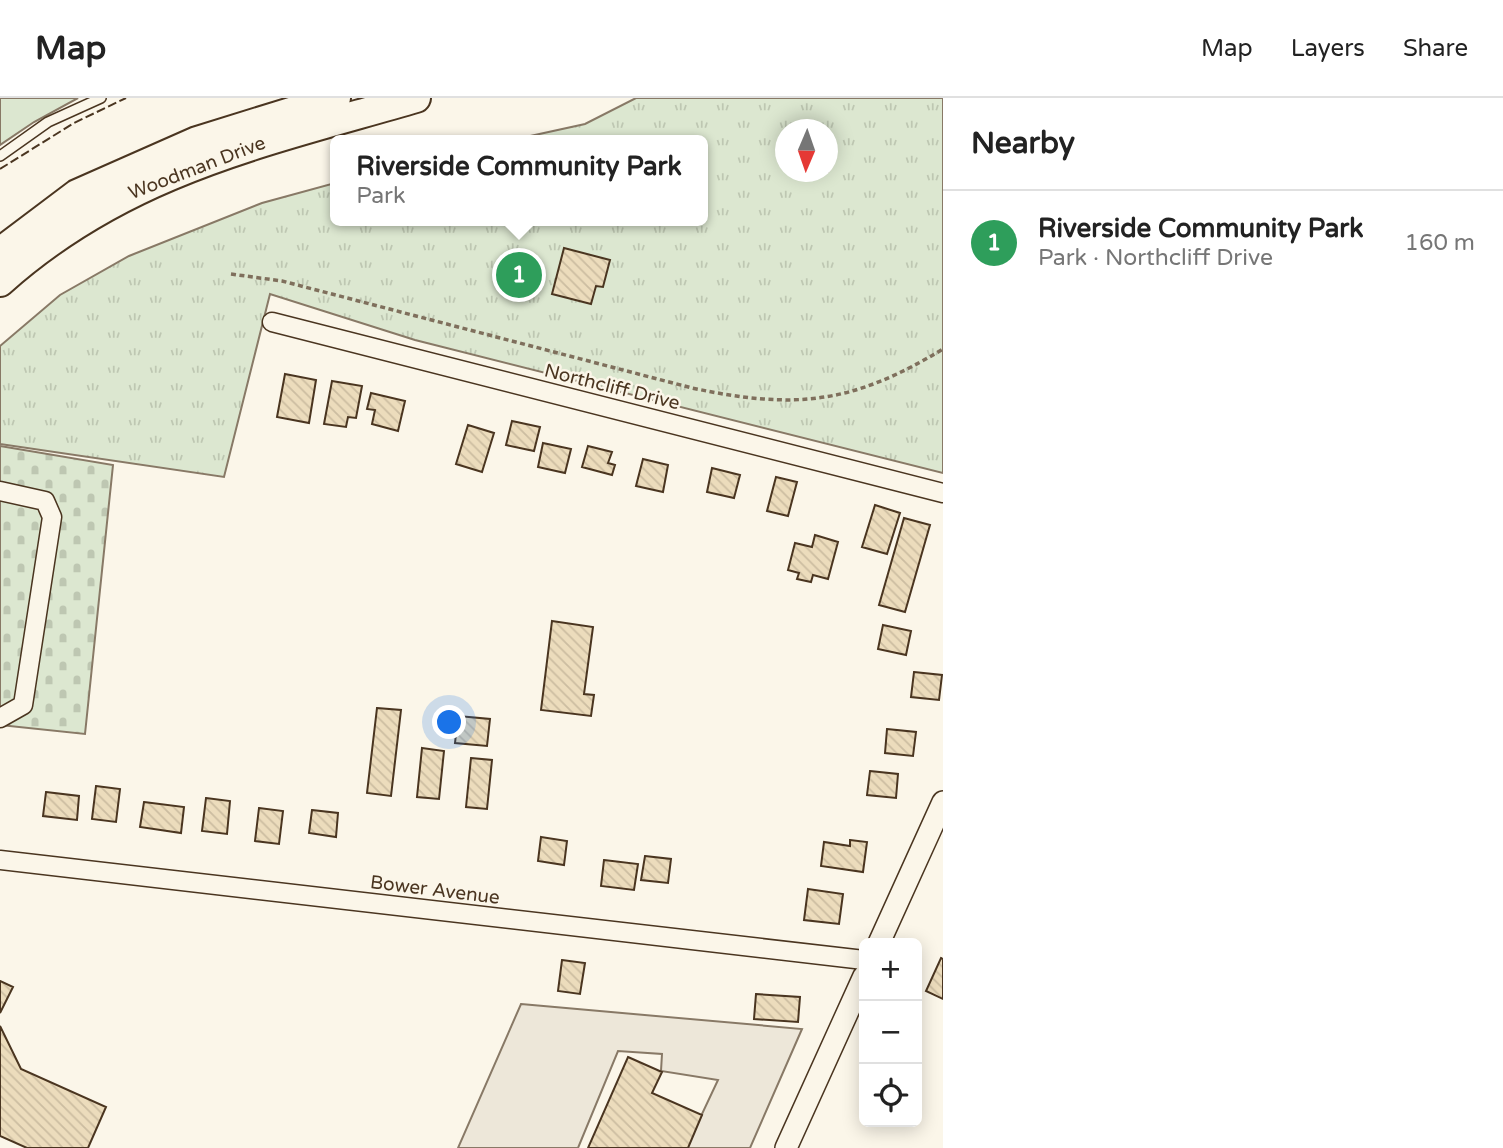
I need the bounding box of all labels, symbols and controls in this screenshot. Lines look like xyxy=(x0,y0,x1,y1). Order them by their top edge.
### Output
text: Map xyxy=(35,29,106,68)
text: Map xyxy=(1201,34,1253,63)
text: Layers xyxy=(1291,34,1365,63)
text: Share xyxy=(1403,34,1468,63)
north arrow xyxy=(775,119,838,182)
text: Nearby xyxy=(971,125,1075,162)
street label: Woodman Drive xyxy=(125,132,269,204)
popup xyxy=(330,135,708,226)
text: Riverside Community Park xyxy=(356,151,682,182)
text: Park xyxy=(356,182,405,210)
text: Riverside Community Park xyxy=(1038,213,1363,244)
text: 1 xyxy=(987,229,1001,257)
text: 160 m xyxy=(1405,229,1475,257)
text: Park · Northcliff Drive xyxy=(1038,244,1273,272)
pin: 1 xyxy=(496,249,542,301)
street label: Northcliff Drive xyxy=(542,360,682,414)
your location xyxy=(432,705,466,739)
street label: Bower Avenue xyxy=(369,871,501,909)
map controls xyxy=(859,938,922,1127)
button: + xyxy=(859,938,922,1001)
button: − xyxy=(859,1001,922,1064)
button: locate xyxy=(859,1064,922,1127)

